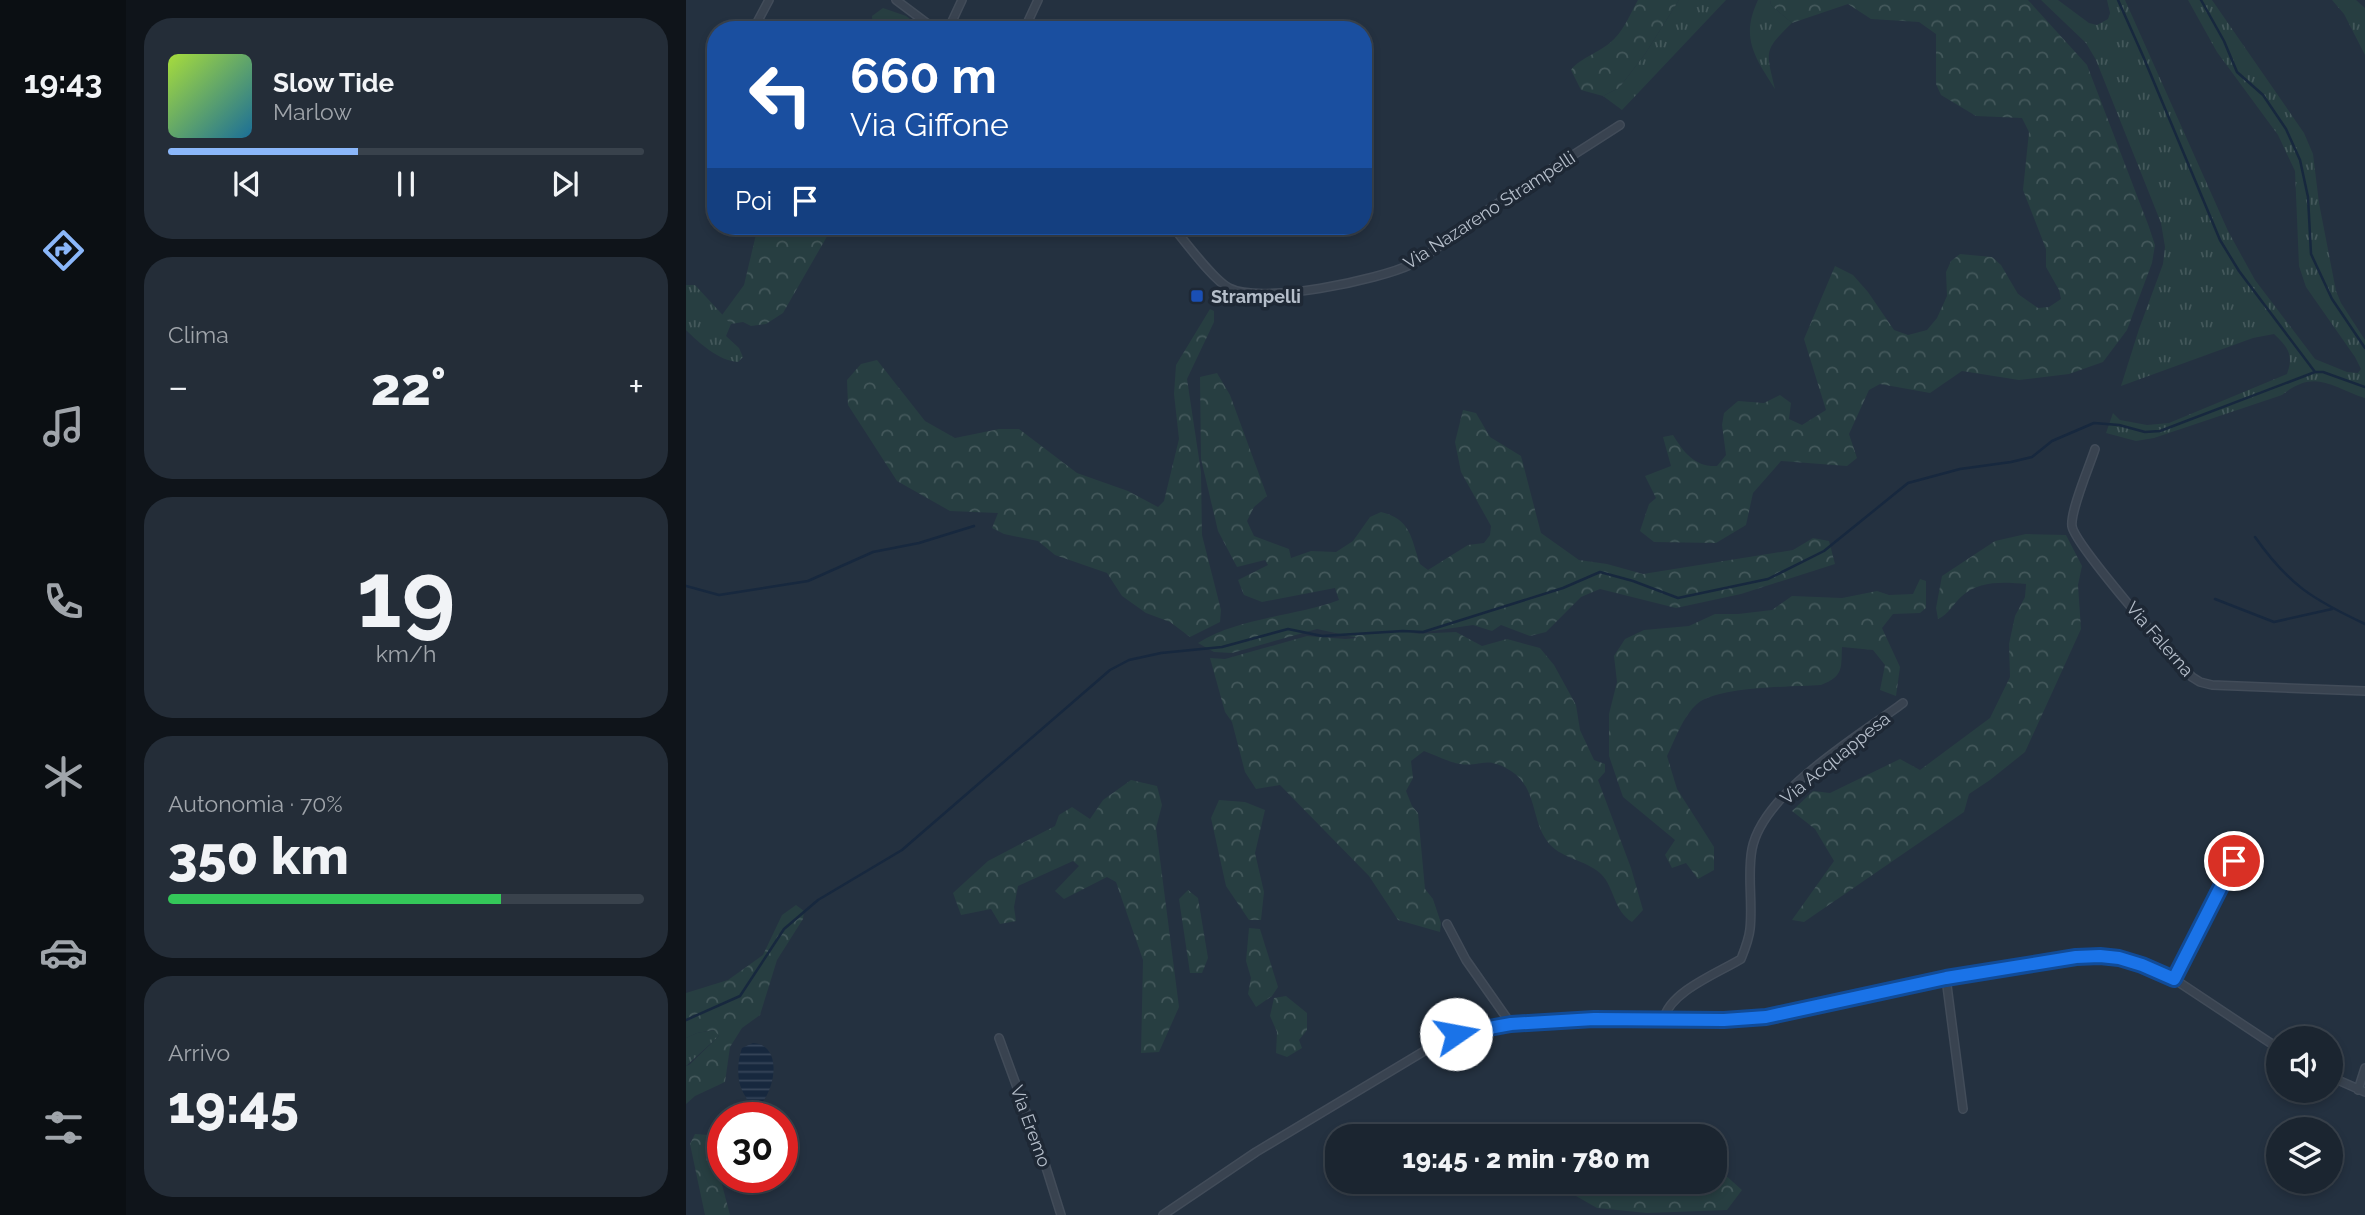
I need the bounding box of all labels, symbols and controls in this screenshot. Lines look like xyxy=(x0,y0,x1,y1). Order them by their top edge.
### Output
text: 660 m xyxy=(850,47,997,104)
icon: left xyxy=(735,49,826,140)
text: 19:43 xyxy=(24,63,102,100)
text: Slow Tide xyxy=(273,68,394,98)
text: Marlow xyxy=(273,98,352,125)
text: Via Giffone xyxy=(850,106,1009,143)
street label: Via Nazareno Strampelli xyxy=(1399,147,1579,273)
icon: previous xyxy=(228,165,266,203)
icon: pause xyxy=(387,165,425,203)
icon: next xyxy=(546,165,584,203)
icon: arrive xyxy=(786,182,824,220)
text: Poi xyxy=(735,186,772,216)
icon: directions xyxy=(39,226,88,275)
place label: Strampelli xyxy=(1211,286,1301,307)
marker: Strampelli xyxy=(1189,288,1205,304)
text: Clima xyxy=(168,321,229,348)
text: 22° xyxy=(371,356,446,417)
text: − xyxy=(168,364,188,409)
text: + xyxy=(628,364,644,409)
icon: music xyxy=(39,402,88,451)
text: 19 xyxy=(357,541,455,648)
icon: phone xyxy=(39,577,88,626)
street label: Via Falerna xyxy=(2122,597,2198,681)
text: km/h xyxy=(376,640,436,667)
street label: Via Acquappesa xyxy=(1776,707,1894,809)
icon: climate xyxy=(39,752,88,801)
text: Autonomia · 70% xyxy=(168,790,343,817)
text: 350 km xyxy=(168,825,349,886)
pin xyxy=(2204,831,2264,891)
icon: arrive xyxy=(2215,842,2253,880)
icon: car xyxy=(39,928,88,977)
position arrow xyxy=(1419,997,1493,1071)
map controls xyxy=(2266,1026,2343,1194)
button: sound xyxy=(2266,1026,2343,1103)
text: Arrivo xyxy=(168,1039,230,1066)
text: 19:45 xyxy=(168,1074,299,1135)
street label: Via Eremo xyxy=(1007,1082,1056,1170)
speed limit sign: 30 xyxy=(707,1102,798,1193)
icon: filters xyxy=(39,1103,88,1152)
button: layers xyxy=(2266,1117,2343,1194)
text: 19:45 · 2 min · 780 m xyxy=(1402,1144,1650,1174)

